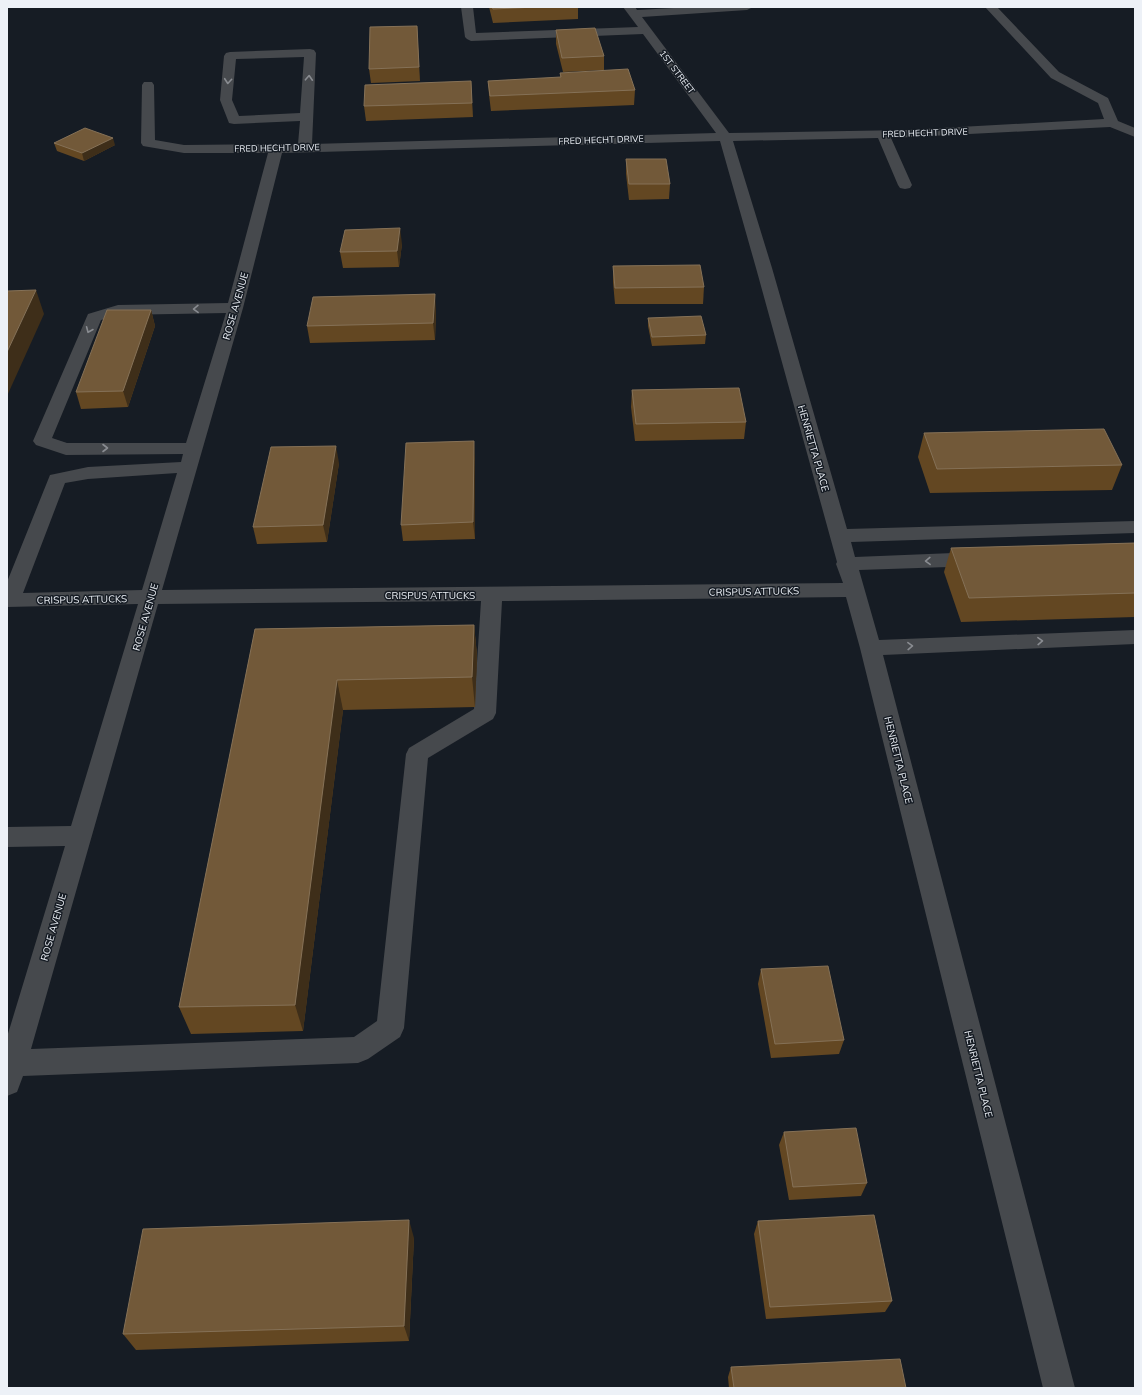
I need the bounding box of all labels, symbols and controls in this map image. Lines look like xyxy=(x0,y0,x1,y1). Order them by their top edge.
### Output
street label: 1ST STREET xyxy=(657,48,698,96)
one-way arrow xyxy=(305,75,314,81)
one-way arrow xyxy=(223,78,232,84)
street label: FRED HECHT DRIVE xyxy=(882,126,968,139)
street label: FRED HECHT DRIVE xyxy=(558,133,644,146)
street label: FRED HECHT DRIVE xyxy=(234,141,320,154)
street label: ROSE AVENUE xyxy=(220,271,251,341)
one-way arrow xyxy=(193,305,199,313)
one-way arrow xyxy=(86,326,94,334)
street label: HENRIETTA PLACE xyxy=(795,403,832,493)
one-way arrow xyxy=(102,444,108,453)
one-way arrow xyxy=(925,557,931,565)
street label: ROSE AVENUE xyxy=(130,582,161,652)
street label: CRISPUS ATTUCKS xyxy=(709,584,799,599)
street label: CRISPUS ATTUCKS xyxy=(385,589,475,602)
street label: CRISPUS ATTUCKS xyxy=(37,592,127,607)
one-way arrow xyxy=(1037,637,1043,645)
one-way arrow xyxy=(907,642,913,650)
street label: HENRIETTA PLACE xyxy=(881,715,916,805)
street label: ROSE AVENUE xyxy=(38,892,69,962)
street label: HENRIETTA PLACE xyxy=(961,1029,996,1119)

